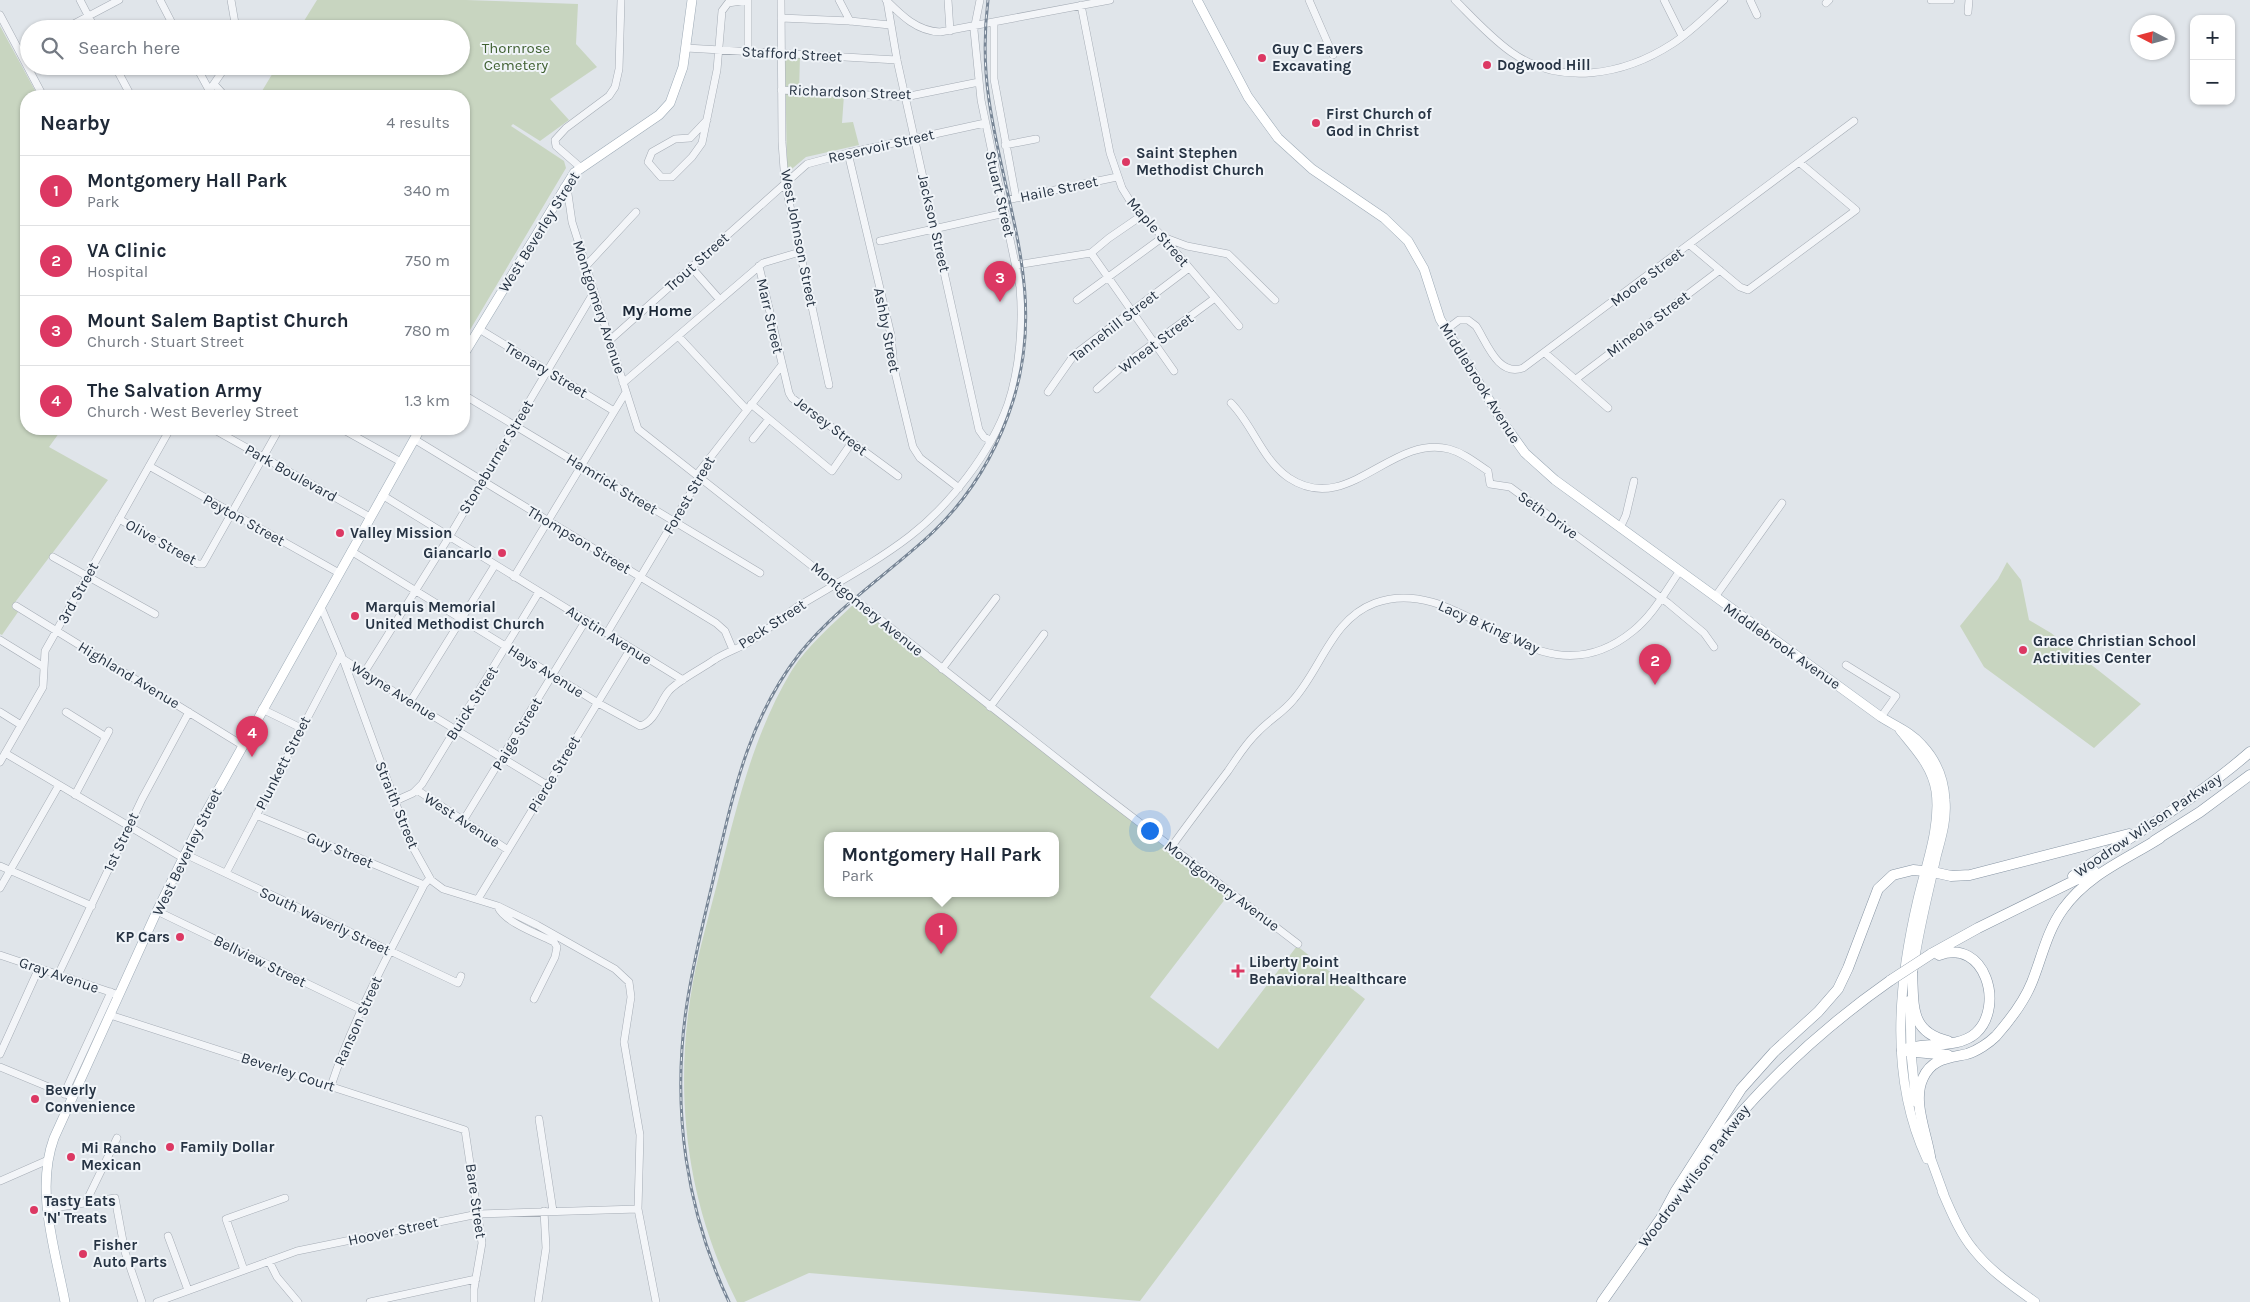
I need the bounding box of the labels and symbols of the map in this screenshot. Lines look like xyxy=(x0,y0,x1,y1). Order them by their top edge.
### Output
north arrow xyxy=(2130,15,2175,60)
park label: Thornrose Cemetery xyxy=(482,39,550,74)
place label: Guy C Eavers Excavating xyxy=(1272,40,1363,75)
street label: Stafford Street xyxy=(741,42,843,66)
marker: Guy C Eavers Excavating xyxy=(1256,52,1268,64)
place label: Dogwood Hill xyxy=(1497,56,1591,74)
marker: Dogwood Hill xyxy=(1481,59,1493,71)
street label: Richardson Street xyxy=(788,81,912,103)
place label: First Church of God in Christ xyxy=(1326,105,1432,140)
marker: First Church of God in Christ xyxy=(1310,117,1322,129)
street label: Reservoir Street xyxy=(826,125,936,167)
place label: Saint Stephen Methodist Church xyxy=(1136,144,1264,179)
street label: Stuart Street xyxy=(981,149,1019,239)
marker: Saint Stephen Methodist Church xyxy=(1120,156,1132,168)
street label: West Beverley Street xyxy=(495,168,584,296)
street label: West Johnson Street xyxy=(777,168,821,309)
street label: Jackson Street xyxy=(914,172,954,274)
street label: Haile Street xyxy=(1018,172,1100,206)
street label: Maple Street xyxy=(1123,194,1193,271)
street label: Trout Street xyxy=(661,228,733,295)
street label: Montgomery Avenue xyxy=(569,238,629,376)
street label: Moore Street xyxy=(1607,243,1687,310)
pin: 3 xyxy=(984,261,1016,302)
street label: Marr Street xyxy=(753,277,787,356)
street label: Ashby Street xyxy=(870,286,904,374)
street label: Tannehill Street xyxy=(1066,286,1162,366)
street label: Mineola Street xyxy=(1603,287,1693,361)
district label: My Home xyxy=(622,301,692,320)
street label: Wheat Street xyxy=(1115,309,1197,377)
street label: Middlebrook Avenue xyxy=(1436,319,1524,447)
street label: Trenary Street xyxy=(501,338,591,402)
street label: Jersey Street xyxy=(791,393,871,459)
street label: Stoneburner Street xyxy=(455,396,537,517)
street label: Park Boulevard xyxy=(242,440,340,506)
street label: Hamrick Street xyxy=(563,450,661,518)
street label: Forest Street xyxy=(659,453,719,537)
street label: Seth Drive xyxy=(1514,487,1582,543)
street label: Peyton Street xyxy=(200,490,288,550)
street label: Thompson Street xyxy=(524,502,634,578)
street label: Olive Street xyxy=(122,515,200,569)
place label: Valley Mission xyxy=(350,524,452,542)
marker: Valley Mission xyxy=(334,527,346,539)
place label: Giancarlo xyxy=(423,544,492,562)
marker: Giancarlo xyxy=(496,547,508,559)
street label: Montgomery Avenue xyxy=(807,558,927,660)
street label: 3rd Street xyxy=(54,559,103,627)
street label: Peck Street xyxy=(735,595,809,652)
street label: Lacy B King Way xyxy=(1435,597,1543,657)
place label: Marquis Memorial United Methodist Church xyxy=(365,598,545,633)
street label: Middlebrook Avenue xyxy=(1720,599,1844,693)
street label: Austin Avenue xyxy=(563,601,655,669)
marker: Marquis Memorial United Methodist Church xyxy=(349,610,361,622)
place label: Grace Christian School Activities Center xyxy=(2033,632,2196,667)
street label: Highland Avenue xyxy=(75,638,183,712)
street label: Hays Avenue xyxy=(505,641,587,701)
pin: 2 xyxy=(1639,644,1671,685)
marker: Grace Christian School Activities Center xyxy=(2017,644,2029,656)
street label: Wayne Avenue xyxy=(348,657,440,725)
street label: Buick Street xyxy=(442,662,502,743)
street label: Paige Street xyxy=(488,694,546,774)
street label: Plunkett Street xyxy=(252,713,315,813)
pin: 4 xyxy=(236,716,268,757)
street label: Pierce Street xyxy=(524,732,584,816)
street label: Straith Street xyxy=(371,759,423,851)
street label: Woodrow Wilson Parkway xyxy=(2071,769,2225,881)
street label: West Beverley Street xyxy=(148,785,226,918)
street label: West Avenue xyxy=(421,789,503,851)
street label: 1st Street xyxy=(99,809,143,874)
your location xyxy=(1137,818,1163,844)
street label: Guy Street xyxy=(304,828,376,872)
street label: Montgomery Avenue xyxy=(1161,837,1283,935)
street label: South Waverly Street xyxy=(257,883,394,959)
pin: 1 xyxy=(925,913,957,954)
place label: KP Cars xyxy=(116,928,170,946)
marker: KP Cars xyxy=(174,931,186,943)
street label: Bellview Street xyxy=(211,931,310,991)
street label: Gray Avenue xyxy=(17,953,101,997)
place label: Liberty Point Behavioral Healthcare xyxy=(1249,953,1407,988)
marker: Liberty Point Behavioral Healthcare xyxy=(1231,964,1245,978)
street label: Ranson Street xyxy=(330,973,386,1069)
street label: Beverley Court xyxy=(239,1048,338,1096)
place label: Beverly Convenience xyxy=(45,1081,136,1116)
marker: Beverly Convenience xyxy=(29,1093,41,1105)
street label: Woodrow Wilson Parkway xyxy=(1635,1101,1753,1251)
place label: Family Dollar xyxy=(180,1138,274,1156)
place label: Mi Rancho Mexican xyxy=(81,1139,156,1174)
marker: Family Dollar xyxy=(164,1141,176,1153)
marker: Mi Rancho Mexican xyxy=(65,1151,77,1163)
street label: Bare Street xyxy=(462,1162,490,1240)
place label: Tasty Eats 'N' Treats xyxy=(44,1192,116,1227)
marker: Tasty Eats 'N' Treats xyxy=(28,1204,40,1216)
street label: Hoover Street xyxy=(346,1213,440,1249)
place label: Fisher Auto Parts xyxy=(93,1236,167,1271)
marker: Fisher Auto Parts xyxy=(77,1248,89,1260)

